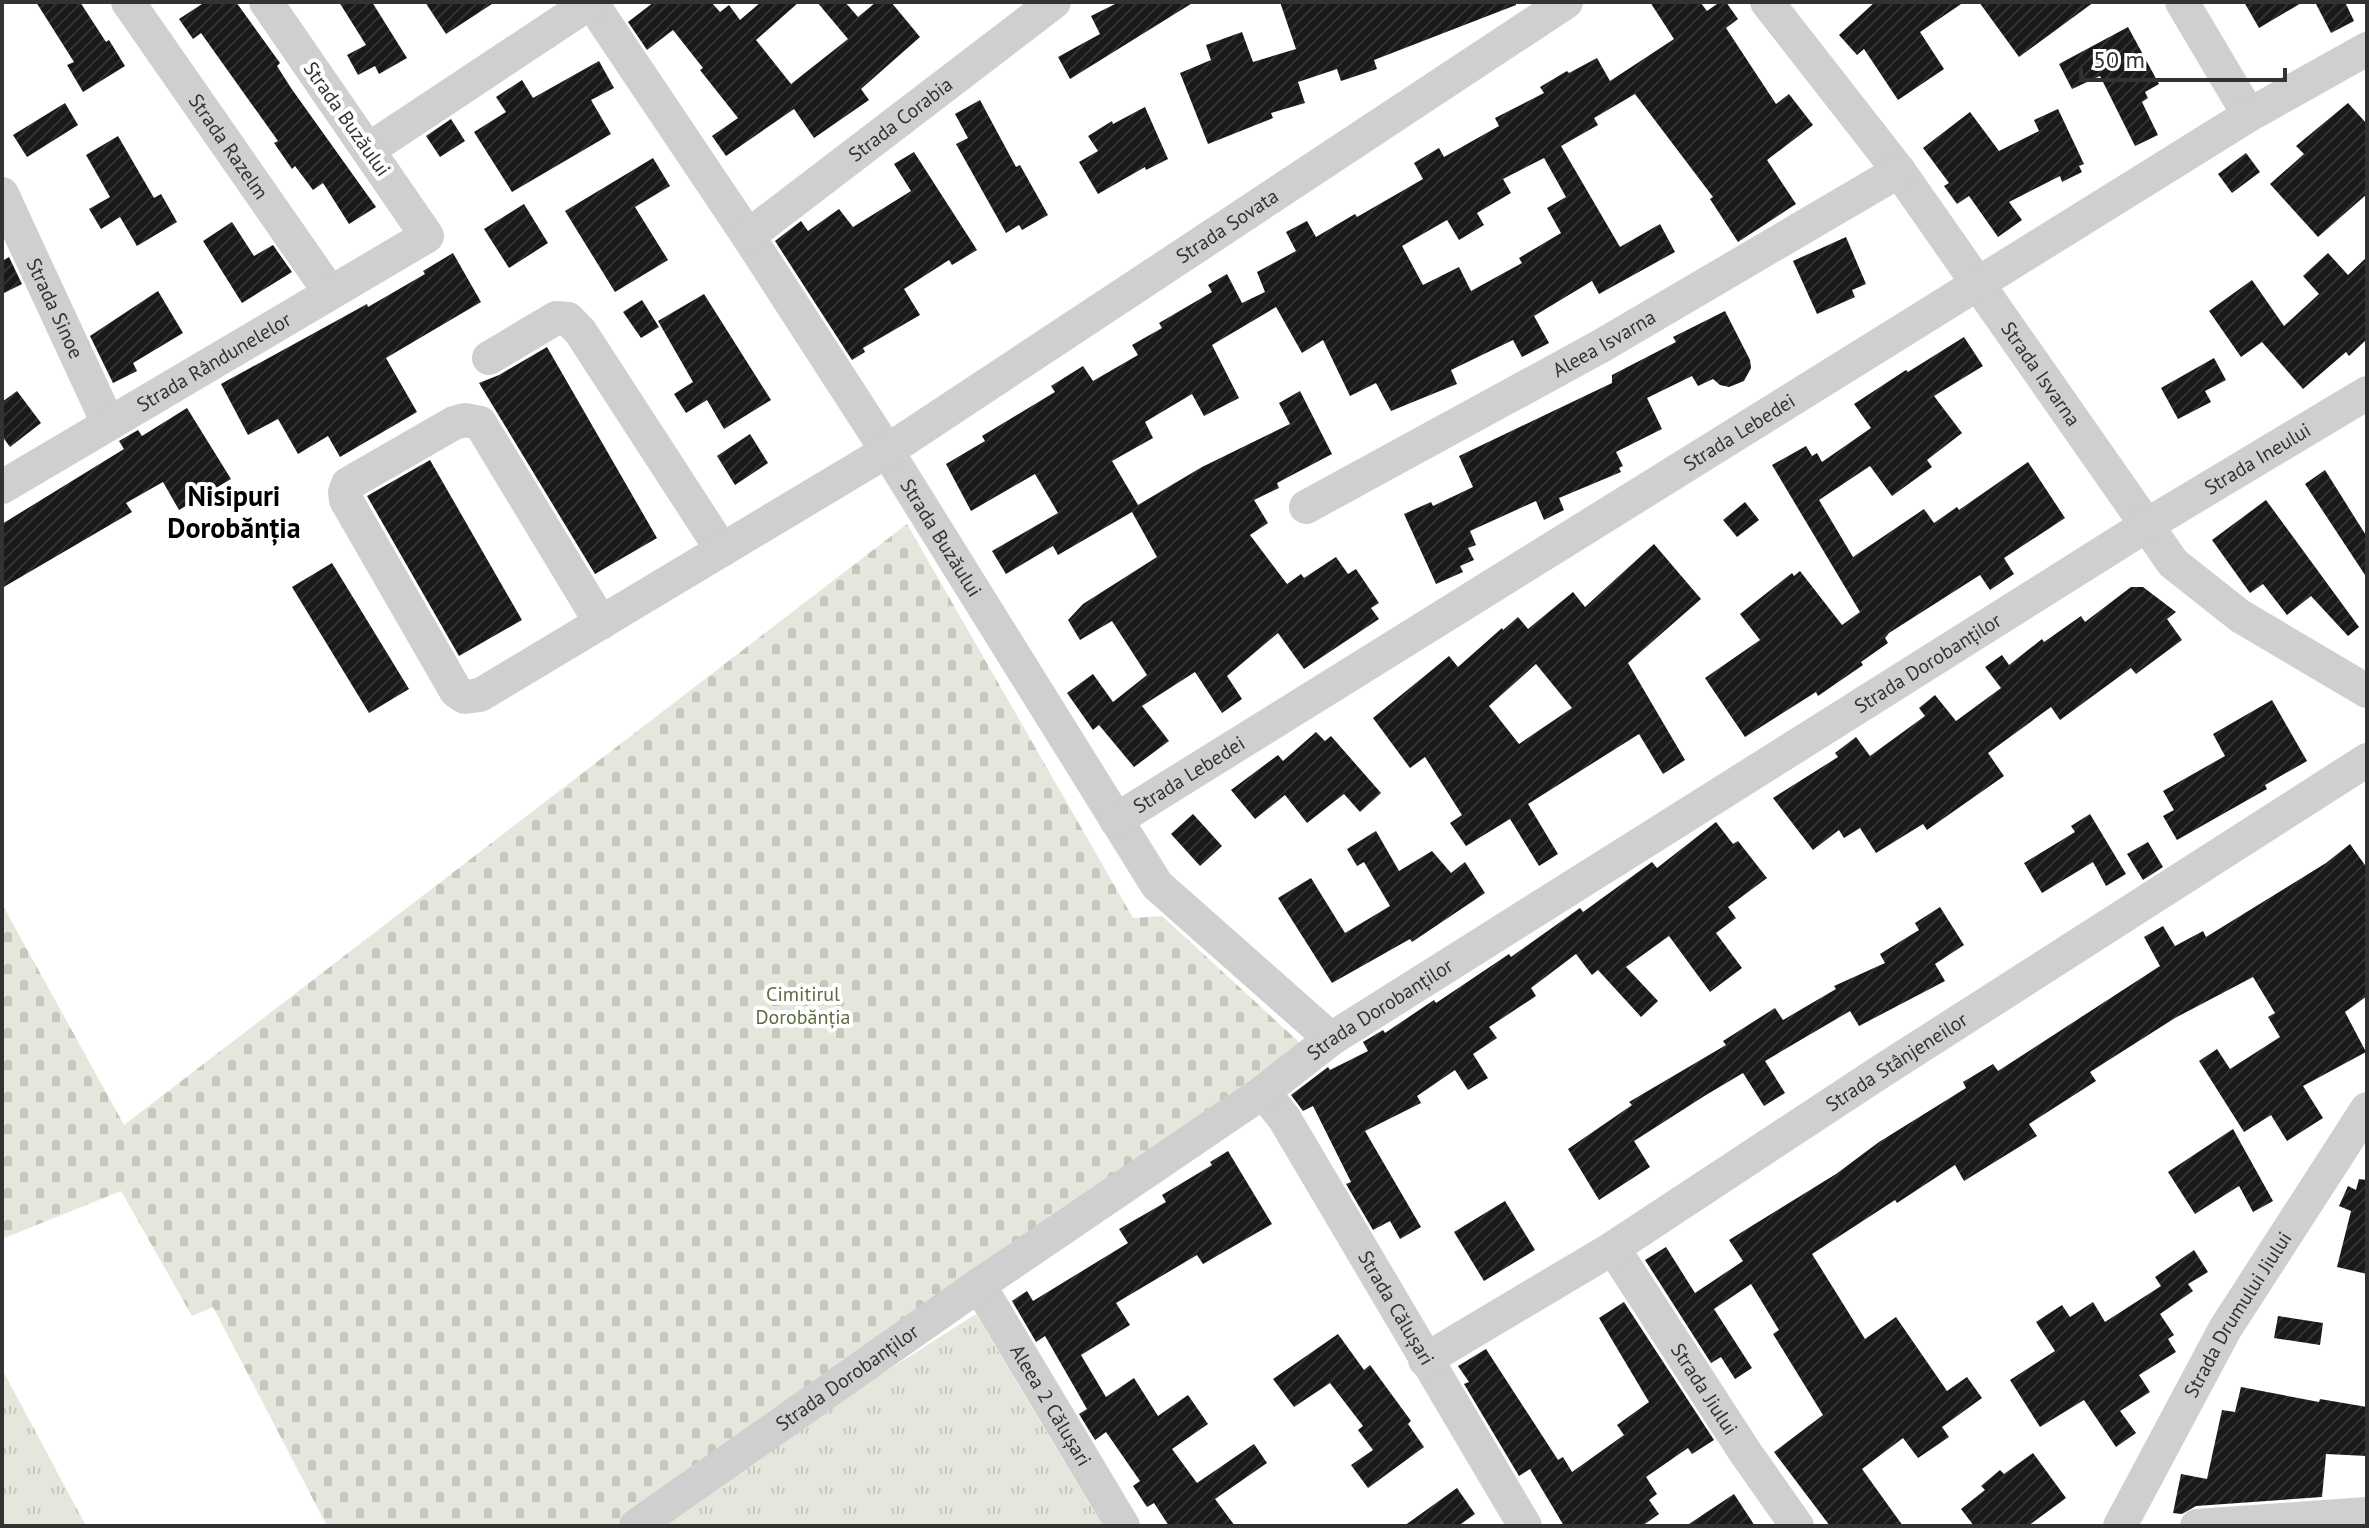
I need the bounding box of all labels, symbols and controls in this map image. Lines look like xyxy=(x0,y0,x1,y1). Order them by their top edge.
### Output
scale bar xyxy=(2081,32,2285,82)
text: 50 m xyxy=(2093,44,2145,75)
street label: Strada Buzăului xyxy=(298,57,396,181)
street label: Strada Corabia xyxy=(843,71,958,168)
street label: Strada Razelm xyxy=(183,89,274,204)
street label: Strada Sovata xyxy=(1171,183,1283,269)
street label: Strada Sinoe xyxy=(20,254,89,363)
street label: Aleea Isvarna xyxy=(1548,304,1660,383)
street label: Strada Rândunelelor xyxy=(132,306,296,418)
street label: Strada Isvarna xyxy=(1995,317,2086,431)
street label: Strada Lebedei xyxy=(1678,388,1800,477)
street label: Strada Ineului xyxy=(2199,417,2316,501)
street label: Strada Buzăului xyxy=(894,474,987,602)
district label: Nisipuri Dorobănția xyxy=(167,477,301,546)
street label: Strada Dorobanților xyxy=(1849,607,2006,719)
street label: Strada Lebedei xyxy=(1128,730,1250,819)
street label: Strada Dorobanților xyxy=(1302,952,1458,1066)
park label: Cimitirul Dorobănția xyxy=(755,981,851,1030)
street label: Strada Stânjeneilor xyxy=(1821,1006,1973,1117)
street label: Strada Drumului Jiului xyxy=(2178,1227,2297,1402)
street label: Strada Călușari xyxy=(1352,1246,1440,1370)
street label: Strada Dorobanților xyxy=(771,1318,924,1437)
street label: Strada Jiului xyxy=(1665,1338,1743,1440)
street label: Aleea 2 Călușari xyxy=(1004,1339,1097,1471)

